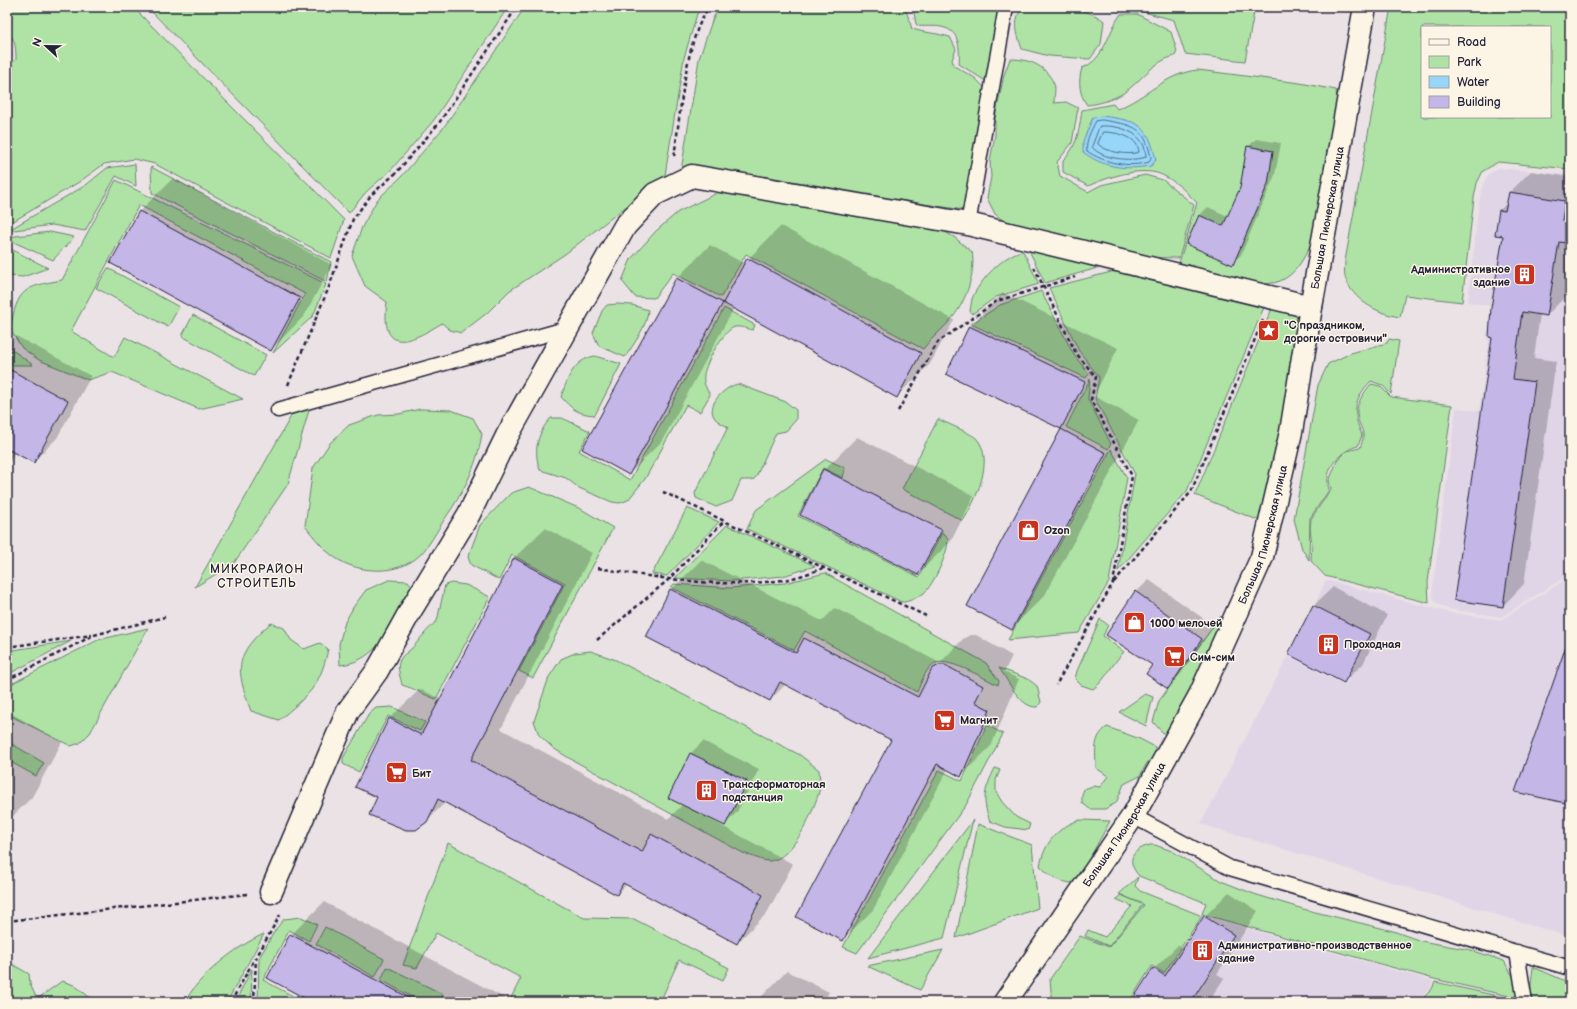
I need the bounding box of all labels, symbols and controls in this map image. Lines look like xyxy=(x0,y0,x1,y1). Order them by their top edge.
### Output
north arrow xyxy=(26,26,66,66)
legend xyxy=(1421,26,1551,118)
text: Road xyxy=(1457,35,1486,50)
text: N xyxy=(30,36,45,49)
text: Park xyxy=(1457,55,1481,70)
text: Water xyxy=(1457,75,1489,90)
text: Building xyxy=(1457,95,1501,110)
street label: Большая Пионерская улица xyxy=(1308,145,1346,290)
building icon: Административное здание xyxy=(1512,262,1538,288)
place label: Административное здание xyxy=(1410,263,1510,289)
place icon: "С праздником, дорогие островичи" xyxy=(1256,318,1282,344)
place label: "С праздником, дорогие островичи" xyxy=(1283,319,1387,345)
street label: Большая Пионерская улица xyxy=(1235,463,1290,606)
shop icon: Ozon xyxy=(1016,517,1042,543)
place label: Ozon xyxy=(1044,524,1070,537)
district label: МИКРОРАЙОН СТРОИТЕЛЬ xyxy=(210,562,304,591)
shop icon: 1000 мелочей xyxy=(1121,610,1147,636)
place label: 1000 мелочей xyxy=(1150,617,1222,630)
building icon: Проходная xyxy=(1316,631,1342,657)
place label: Проходная xyxy=(1344,638,1401,651)
supermarket icon: Сим-сим xyxy=(1162,644,1188,670)
place label: Сим-сим xyxy=(1190,651,1235,664)
supermarket icon: Магнит xyxy=(932,707,958,733)
place label: Магнит xyxy=(960,714,999,727)
street label: Большая Пионерская улица xyxy=(1080,759,1168,889)
supermarket icon: Бит xyxy=(383,760,409,786)
place label: Бит xyxy=(412,767,432,780)
building icon: Трансформаторная подстанция xyxy=(694,777,720,803)
place label: Трансформаторная подстанция xyxy=(722,778,826,804)
building icon: Административно-производственное здание xyxy=(1189,938,1215,964)
place label: Административно-производственное здание xyxy=(1217,939,1412,965)

